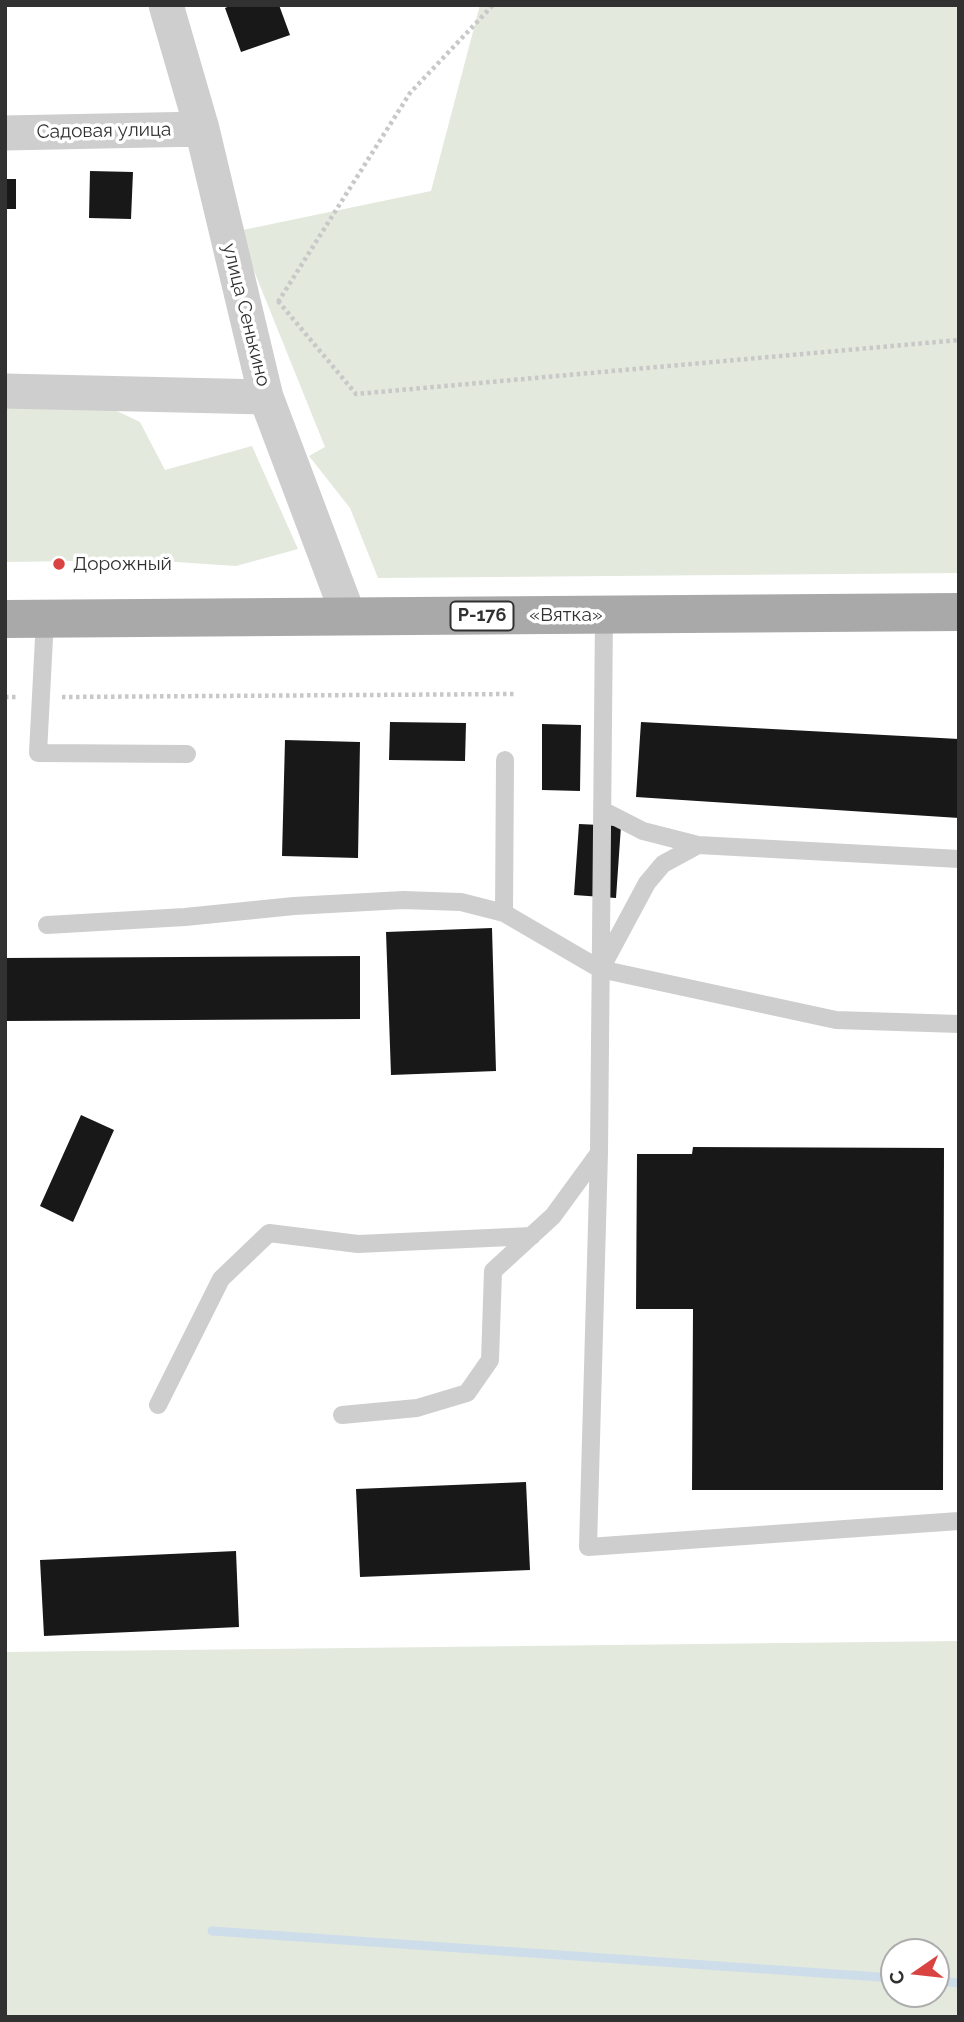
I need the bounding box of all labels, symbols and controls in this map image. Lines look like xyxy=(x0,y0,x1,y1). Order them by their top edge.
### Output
street label: Садовая улица xyxy=(36,118,172,144)
street label: улица Сенькино xyxy=(217,241,275,389)
place label: Дорожный xyxy=(73,553,172,575)
marker: Дорожный xyxy=(51,556,67,572)
road number: Р-176 xyxy=(450,602,514,630)
street label: «Вятка» xyxy=(529,604,603,626)
north arrow xyxy=(880,1938,950,2008)
text: С xyxy=(884,1969,909,1987)

